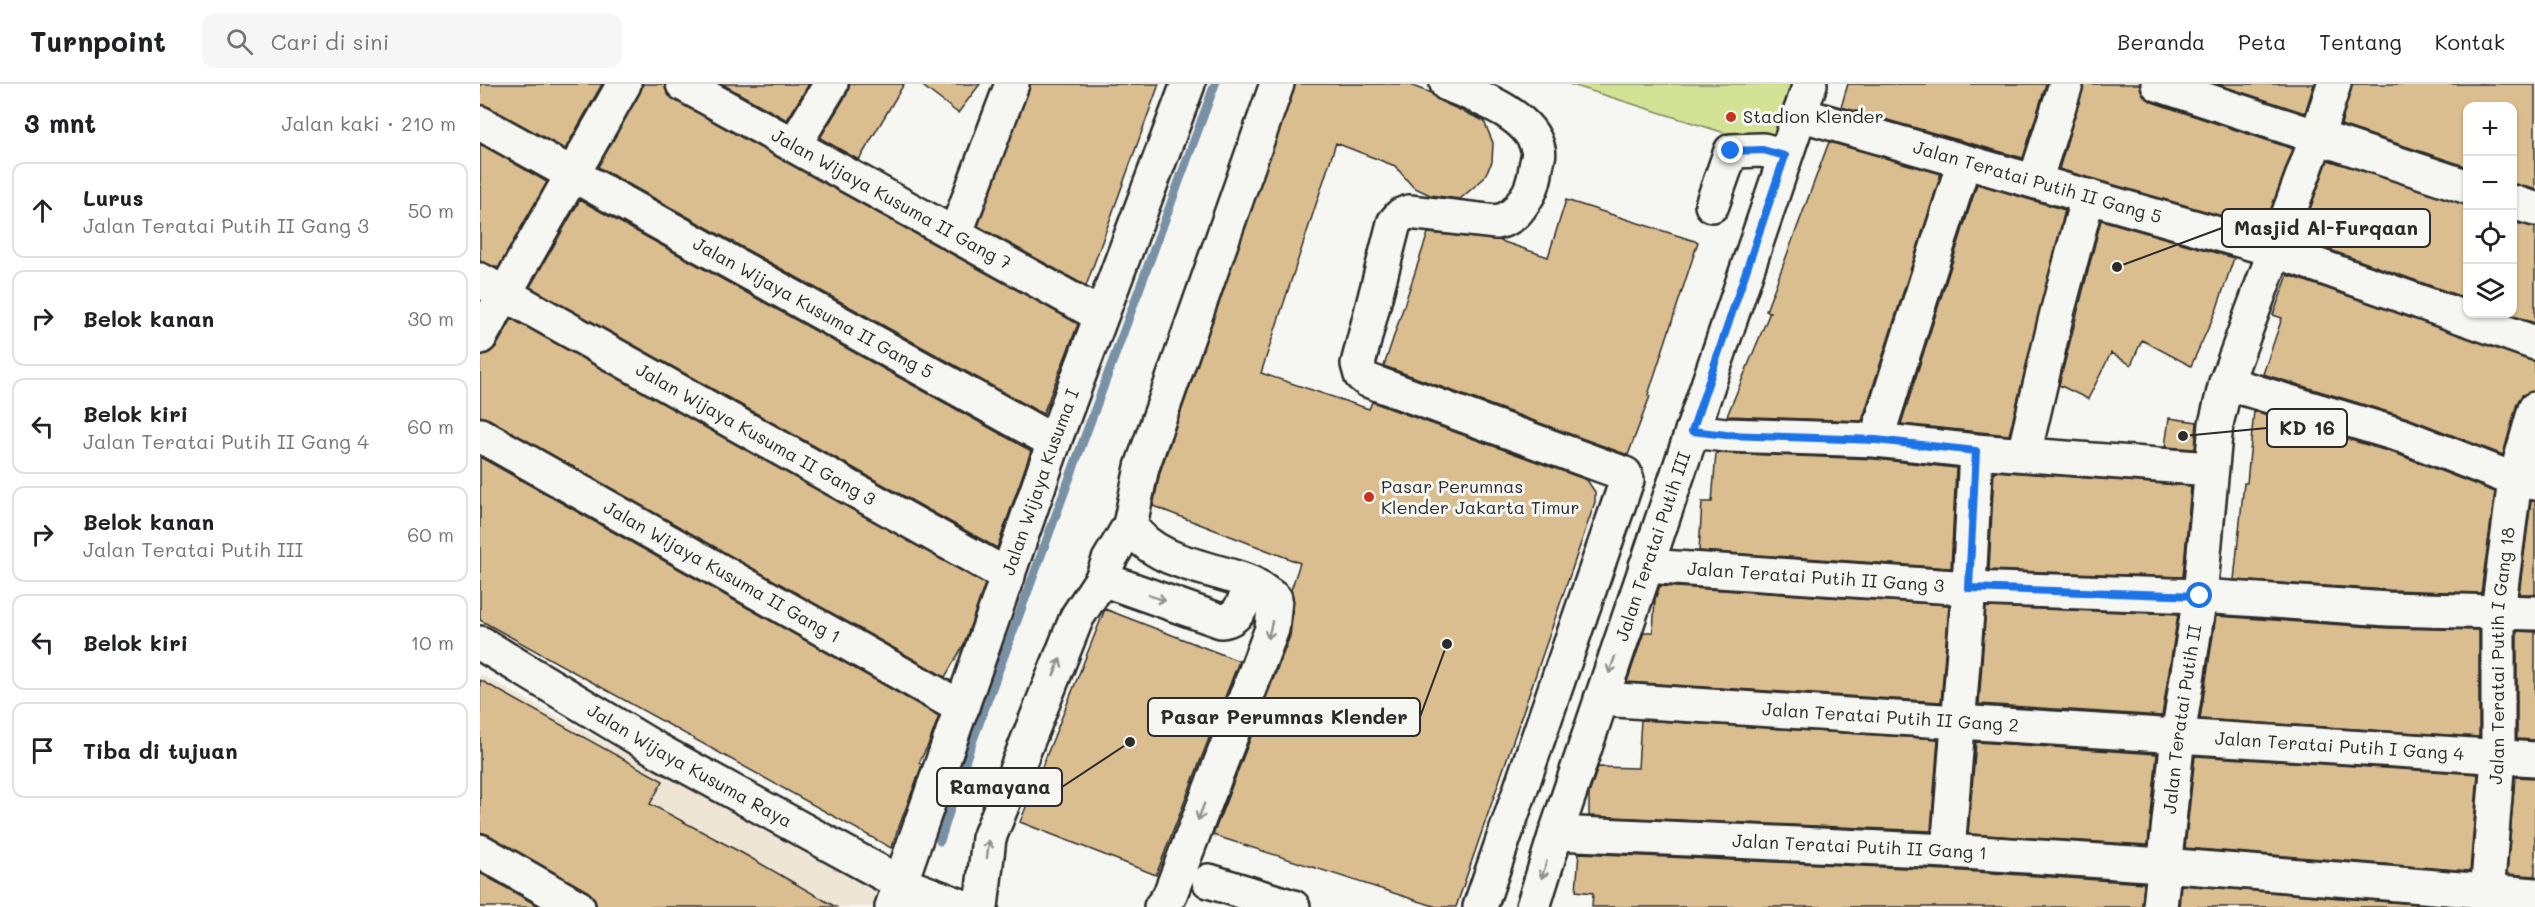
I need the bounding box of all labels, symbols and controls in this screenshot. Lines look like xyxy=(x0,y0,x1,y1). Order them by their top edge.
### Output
search box xyxy=(202,14,622,68)
text: Turnpoint xyxy=(30,23,166,59)
icon: search xyxy=(223,25,256,58)
text: Cari di sini xyxy=(271,27,389,56)
text: Beranda xyxy=(2117,28,2205,55)
text: Peta xyxy=(2238,28,2286,55)
text: Tentang xyxy=(2319,28,2402,55)
text: Kontak xyxy=(2435,28,2505,55)
map controls xyxy=(2463,102,2517,318)
button: + xyxy=(2463,102,2517,156)
place label: Stadion Klender xyxy=(1743,104,1884,128)
text: 3 mnt xyxy=(24,106,96,140)
text: Jalan kaki · 210 m xyxy=(282,110,456,136)
marker: Stadion Klender xyxy=(1724,110,1738,124)
street label: Jalan Wijaya Kusuma II Gang 7 xyxy=(767,122,1016,275)
street label: Jalan Teratai Putih II Gang 5 xyxy=(1911,134,2165,228)
route end xyxy=(1717,137,1743,163)
button: − xyxy=(2463,156,2517,210)
text: Lurus xyxy=(83,183,144,212)
icon: ahead xyxy=(26,194,59,227)
text: 50 m xyxy=(408,197,454,223)
callout: Masjid Al-Furqaan xyxy=(2222,209,2430,247)
button: locate xyxy=(2463,210,2517,264)
text: Jalan Teratai Putih II Gang 3 xyxy=(83,212,369,238)
text: Masjid Al-Furqaan xyxy=(2234,214,2418,240)
street label: Jalan Wijaya Kusuma II Gang 5 xyxy=(689,231,938,384)
button: layers xyxy=(2463,264,2517,318)
icon: right xyxy=(26,302,59,335)
text: Belok kanan xyxy=(83,304,214,333)
text: 30 m xyxy=(408,305,454,331)
street label: Jalan Wijaya Kusuma II Gang 3 xyxy=(632,357,880,510)
street label: Jalan Wijaya Kusuma I xyxy=(995,385,1084,578)
text: Belok kiri xyxy=(83,399,188,428)
callout: KD 16 xyxy=(2267,409,2347,447)
icon: left xyxy=(26,410,59,443)
text: 60 m xyxy=(407,413,454,439)
text: KD 16 xyxy=(2279,414,2335,440)
text: Jalan Teratai Putih II Gang 4 xyxy=(83,428,369,454)
street label: Jalan Teratai Putih III xyxy=(1609,448,1695,644)
place label: Pasar Perumnas Klender Jakarta Timur xyxy=(1381,474,1579,519)
marker: Pasar Perumnas Klender Jakarta Timur xyxy=(1362,490,1376,504)
street label: Jalan Wijaya Kusuma II Gang 1 xyxy=(600,494,845,648)
text: Belok kanan xyxy=(83,507,214,536)
icon: right xyxy=(26,518,59,551)
text: 60 m xyxy=(407,521,454,547)
street label: Jalan Teratai Putih I Gang 18 xyxy=(2483,525,2520,785)
text: Jalan Teratai Putih III xyxy=(83,536,303,562)
street label: Jalan Teratai Putih II Gang 3 xyxy=(1686,556,1945,597)
route start xyxy=(2186,582,2212,608)
one-way arrow xyxy=(1147,594,1166,605)
one-way arrow xyxy=(1264,620,1275,639)
street label: Jalan Teratai Putih II xyxy=(2157,623,2206,815)
icon: left xyxy=(26,626,59,659)
text: Belok kiri xyxy=(83,628,188,657)
text: 10 m xyxy=(410,629,454,655)
one-way arrow xyxy=(1606,655,1617,674)
one-way arrow xyxy=(1052,658,1063,677)
street label: Jalan Teratai Putih II Gang 2 xyxy=(1761,696,2019,737)
street label: Jalan Wijaya Kusuma Raya xyxy=(583,698,797,833)
callout: Pasar Perumnas Klender xyxy=(1148,698,1420,736)
text: Pasar Perumnas Klender xyxy=(1160,703,1408,729)
street label: Jalan Teratai Putih I Gang 4 xyxy=(2214,725,2465,765)
icon: arrive xyxy=(26,734,59,767)
text: Tiba di tujuan xyxy=(83,736,238,765)
callout: Ramayana xyxy=(937,768,1062,806)
text: Ramayana xyxy=(949,773,1051,799)
one-way arrow xyxy=(1195,803,1206,821)
street label: Jalan Teratai Putih II Gang 1 xyxy=(1732,828,1988,865)
one-way arrow xyxy=(982,839,993,859)
one-way arrow xyxy=(1538,860,1549,879)

